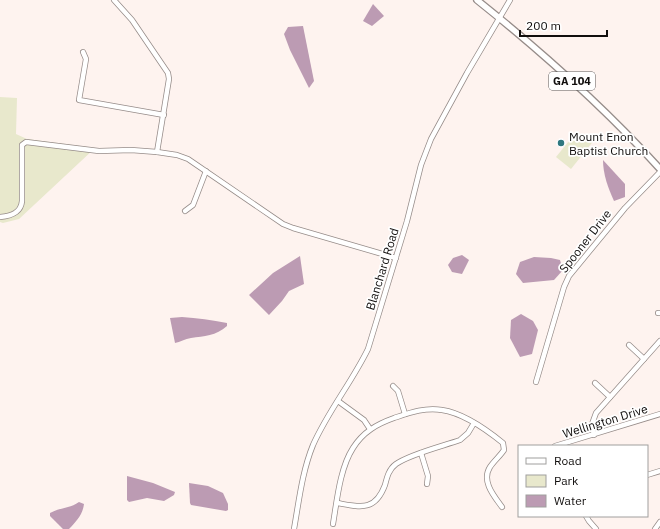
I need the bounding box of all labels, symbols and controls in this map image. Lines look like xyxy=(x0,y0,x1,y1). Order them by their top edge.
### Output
scale bar xyxy=(520,12,607,38)
text: 200 m xyxy=(526,18,561,33)
road number: GA 104 xyxy=(549,72,595,90)
place label: Mount Enon Baptist Church xyxy=(569,129,648,158)
marker: Mount Enon Baptist Church xyxy=(556,138,566,148)
street label: Spooner Drive xyxy=(556,206,615,276)
street label: Blanchard Road xyxy=(362,226,402,312)
street label: Wellington Drive xyxy=(561,401,650,441)
legend xyxy=(518,445,648,517)
text: Road xyxy=(554,453,582,468)
text: Park xyxy=(554,473,579,488)
text: Water xyxy=(554,493,587,508)

